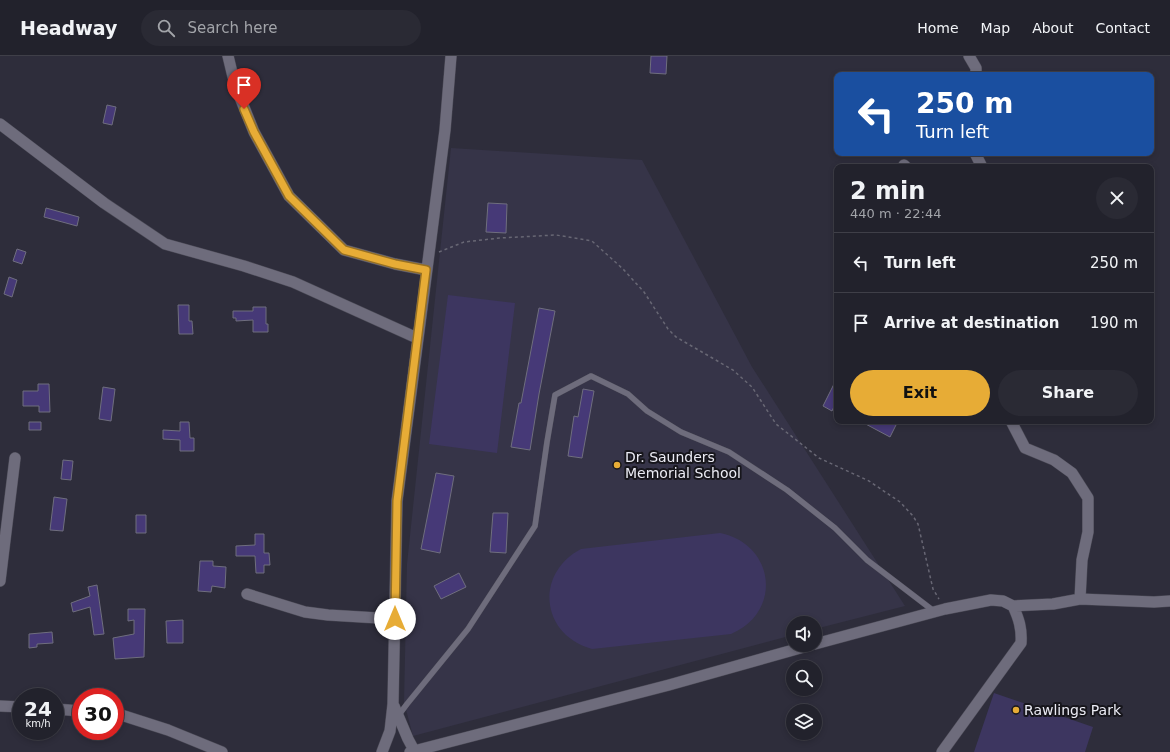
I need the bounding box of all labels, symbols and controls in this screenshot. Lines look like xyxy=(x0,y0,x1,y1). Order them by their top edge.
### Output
search box xyxy=(141,10,421,46)
text: Headway xyxy=(20,17,117,39)
icon: search xyxy=(155,17,177,39)
text: Search here xyxy=(187,19,278,37)
text: Home xyxy=(917,20,959,36)
text: Map xyxy=(981,20,1010,36)
text: About xyxy=(1032,20,1074,36)
text: Contact xyxy=(1096,20,1150,36)
pin xyxy=(227,68,261,109)
icon: arrive xyxy=(233,74,255,96)
text: 250 m xyxy=(916,87,1013,120)
icon: left xyxy=(850,88,902,140)
text: Turn left xyxy=(916,121,989,142)
text: 2 min xyxy=(850,177,925,205)
button: close xyxy=(1096,177,1138,219)
text: 440 m · 22:44 xyxy=(850,206,941,221)
icon: left xyxy=(850,252,872,274)
text: Turn left xyxy=(884,254,956,272)
text: 250 m xyxy=(1090,254,1138,272)
icon: arrive xyxy=(850,312,872,334)
text: Arrive at destination xyxy=(884,314,1059,332)
text: 190 m xyxy=(1090,314,1138,332)
button: Exit xyxy=(850,370,990,416)
button: Share xyxy=(998,370,1138,416)
place label: Dr. Saunders Memorial School xyxy=(625,449,741,481)
marker: Dr. Saunders Memorial School xyxy=(612,460,622,470)
position arrow xyxy=(374,598,416,640)
map controls xyxy=(786,616,822,740)
button: sound xyxy=(786,616,822,652)
button: search xyxy=(786,660,822,696)
speed limit sign: 30 xyxy=(72,688,124,740)
text: 24 xyxy=(24,697,52,721)
place label: Rawlings Park xyxy=(1024,702,1122,718)
button: layers xyxy=(786,704,822,740)
marker: Rawlings Park xyxy=(1011,705,1021,715)
text: km/h xyxy=(25,718,51,729)

